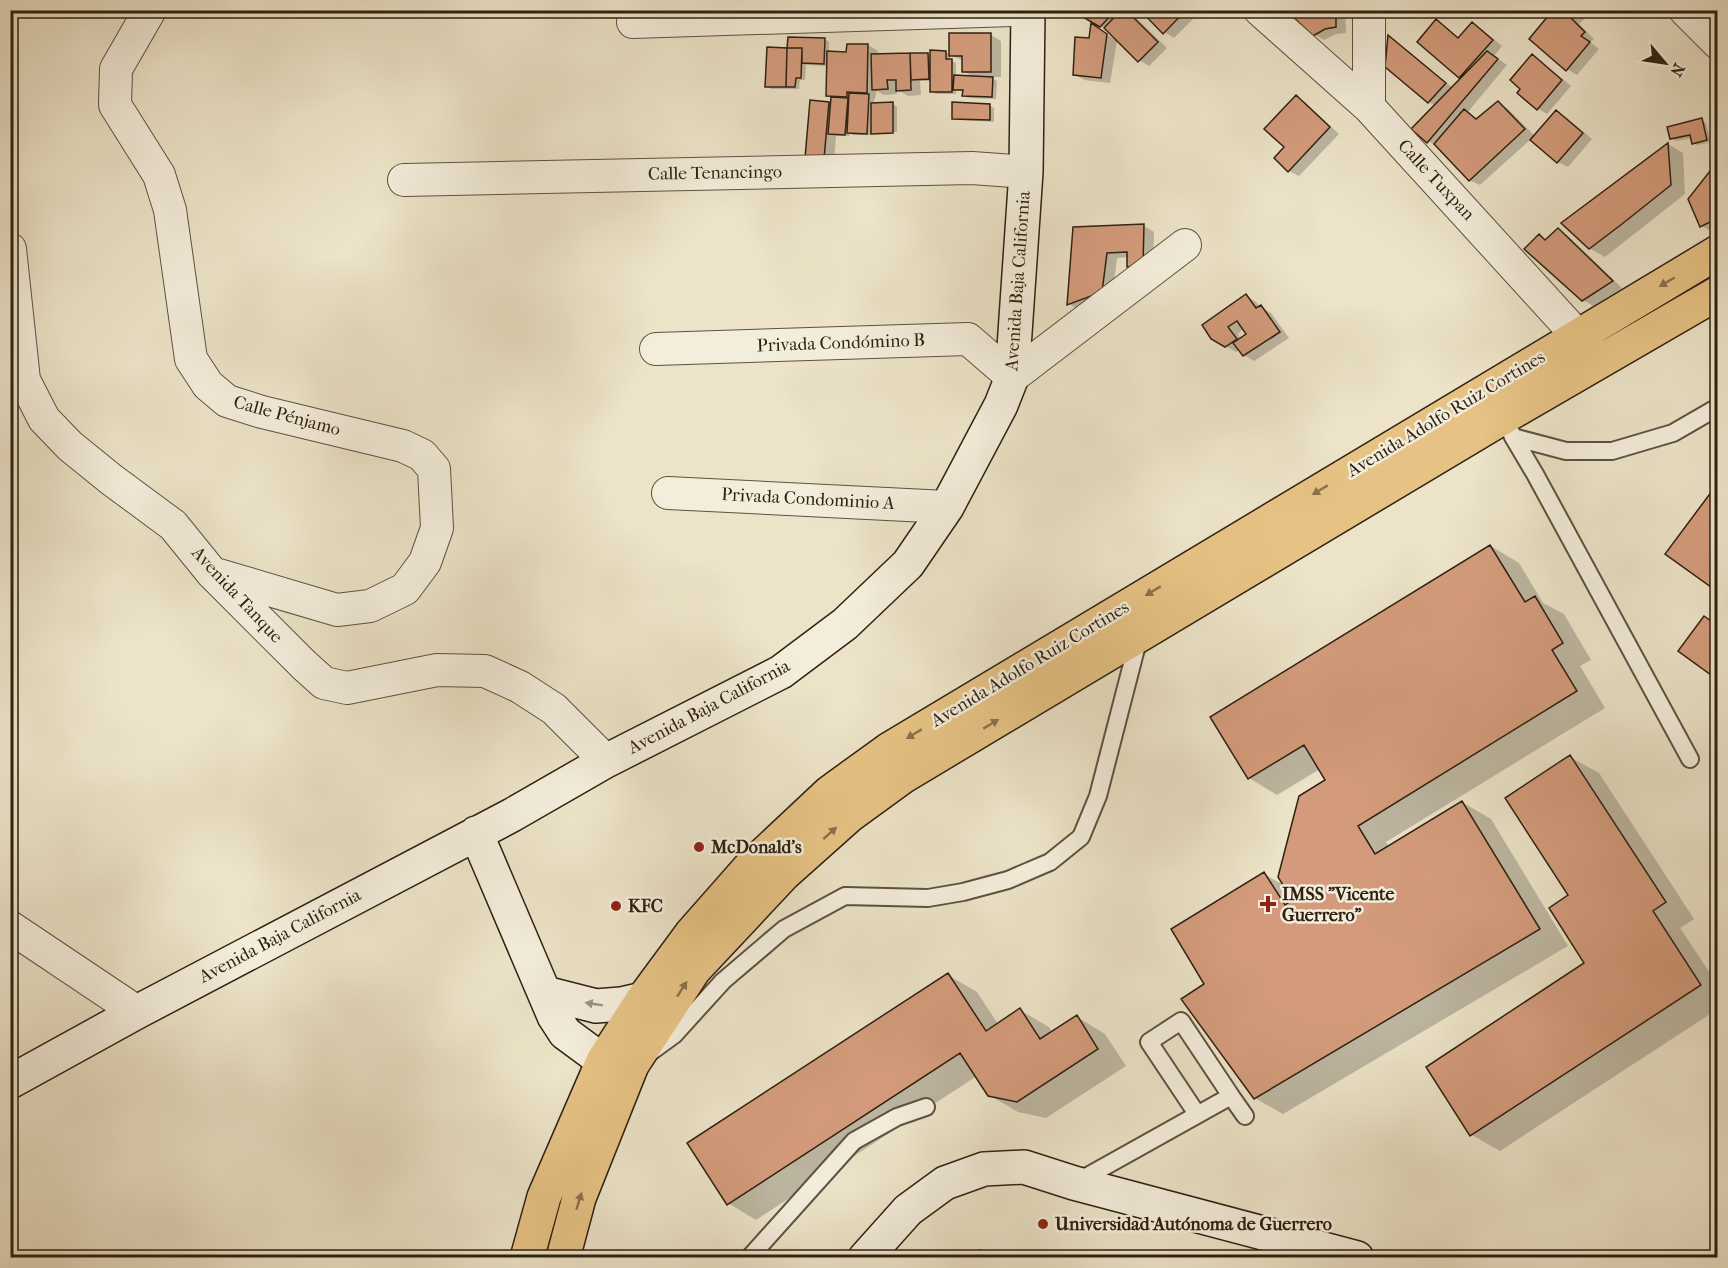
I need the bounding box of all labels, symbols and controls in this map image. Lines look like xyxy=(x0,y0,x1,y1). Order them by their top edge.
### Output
north arrow xyxy=(1635,33,1695,93)
text: N xyxy=(1666,60,1689,81)
street label: Calle Tuxpan xyxy=(1393,135,1479,225)
street label: Calle Tenancingo xyxy=(648,161,782,185)
street label: Avenida Baja California xyxy=(1001,190,1035,373)
one-way arrow xyxy=(1658,277,1675,287)
street label: Privada Condómino B xyxy=(757,330,925,356)
street label: Avenida Adolfo Ruiz Cortines xyxy=(1342,346,1549,482)
street label: Calle Pénjamo xyxy=(231,392,343,440)
street label: Privada Condominio A xyxy=(721,484,896,514)
one-way arrow xyxy=(1312,485,1328,496)
street label: Avenida Tanque xyxy=(186,542,287,648)
one-way arrow xyxy=(1145,585,1161,596)
street label: Avenida Adolfo Ruiz Cortines xyxy=(926,596,1133,732)
street label: Avenida Baja California xyxy=(624,655,794,759)
one-way arrow xyxy=(983,719,999,730)
one-way arrow xyxy=(906,729,922,740)
one-way arrow xyxy=(822,827,837,840)
place label: McDonald's xyxy=(710,837,802,858)
marker: McDonald's xyxy=(692,840,706,854)
street label: Avenida Baja California xyxy=(195,884,365,988)
place label: IMSS "Vicente Guerrero" xyxy=(1282,884,1394,926)
marker: IMSS "Vicente Guerrero" xyxy=(1259,895,1277,913)
place label: KFC xyxy=(628,896,663,917)
marker: KFC xyxy=(609,899,623,913)
one-way arrow xyxy=(676,981,687,997)
one-way arrow xyxy=(584,1000,603,1009)
one-way arrow xyxy=(575,1192,584,1210)
place label: Universidad Autónoma de Guerrero xyxy=(1054,1214,1332,1235)
marker: Universidad Autónoma de Guerrero xyxy=(1036,1217,1050,1231)

